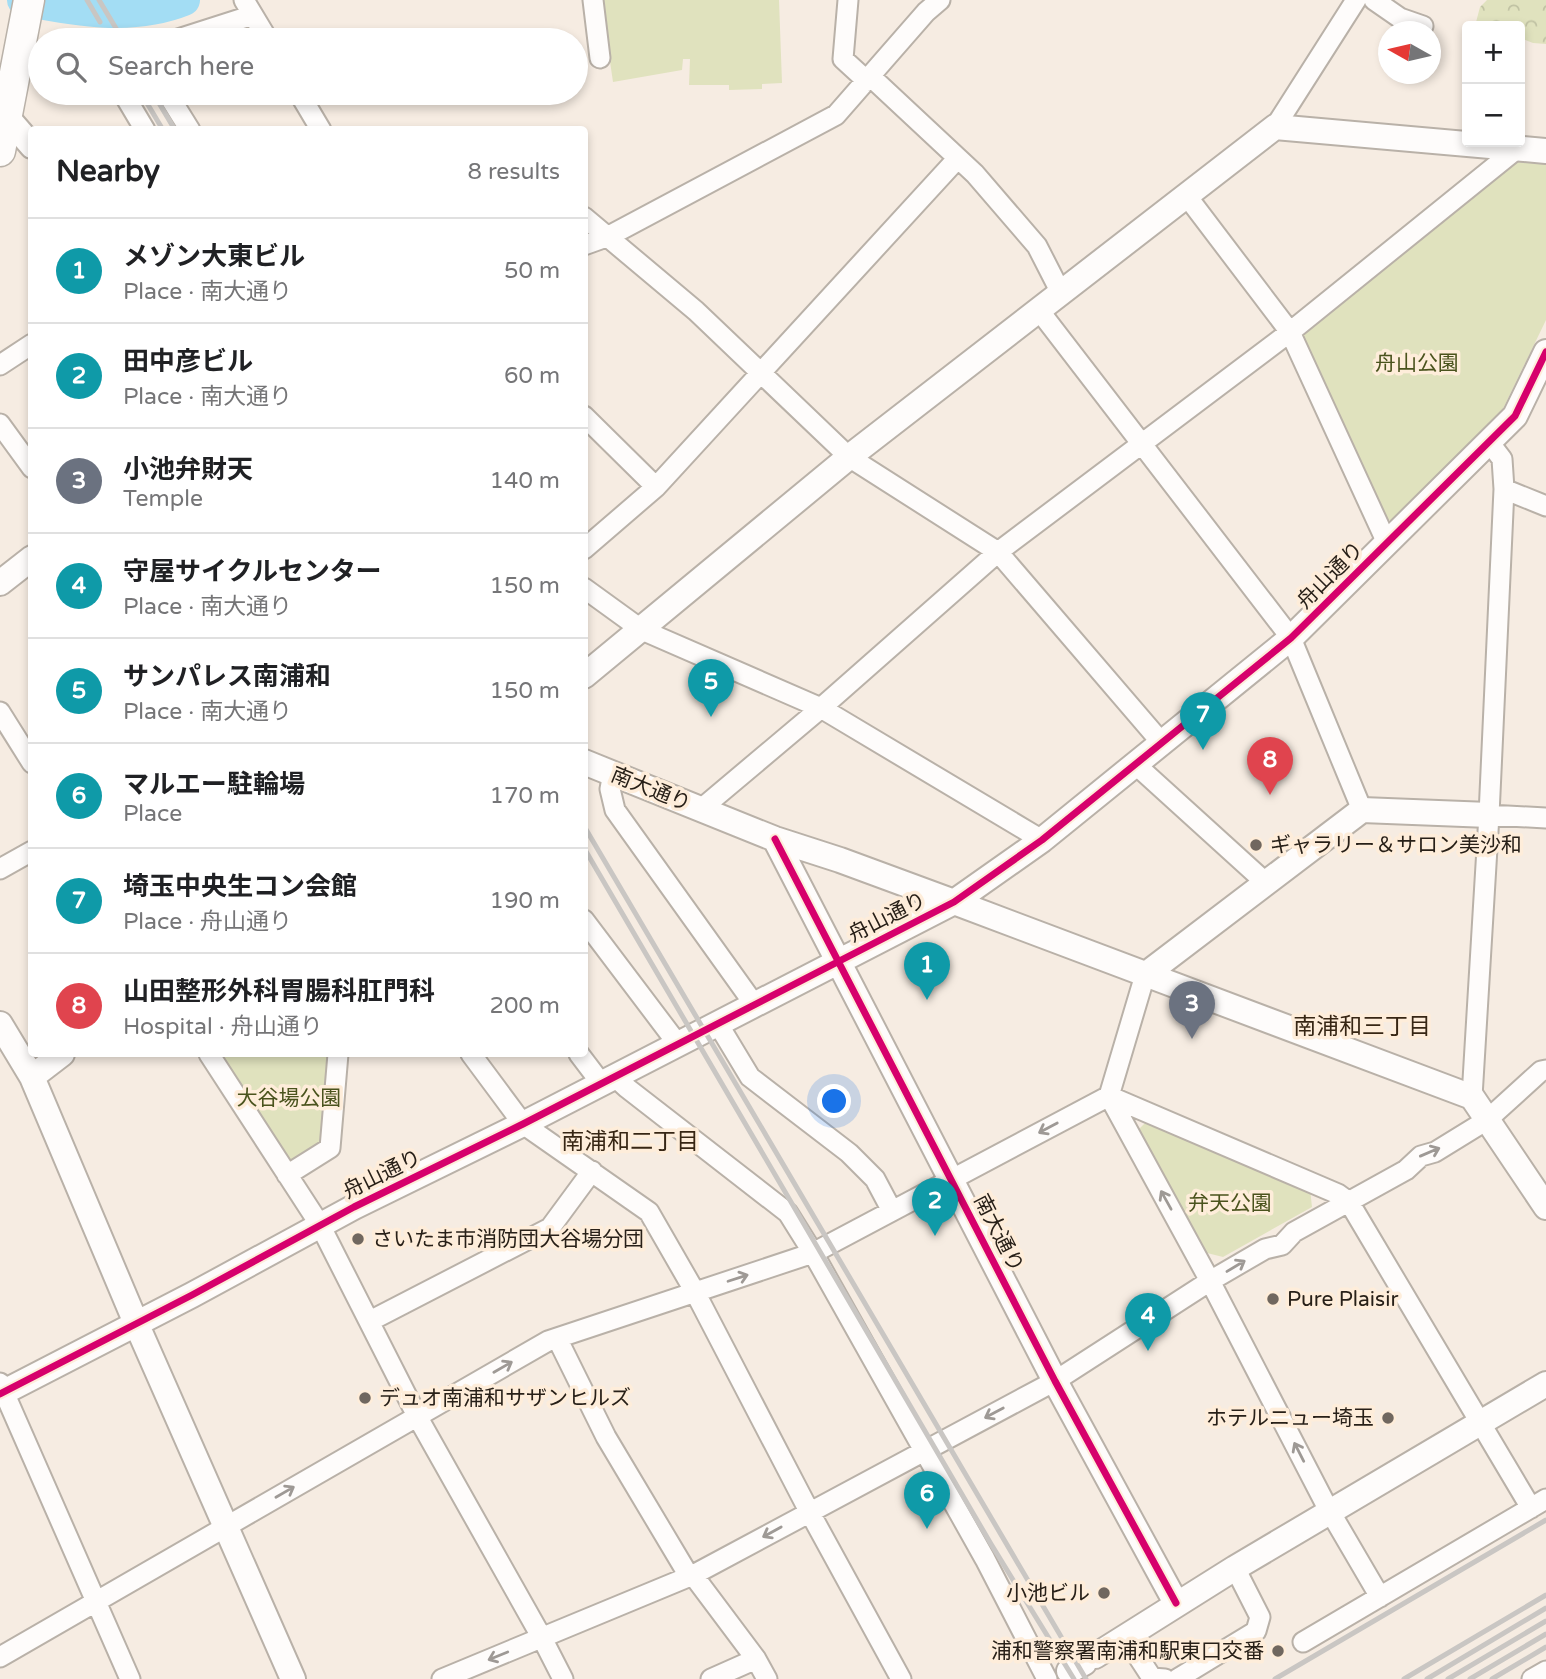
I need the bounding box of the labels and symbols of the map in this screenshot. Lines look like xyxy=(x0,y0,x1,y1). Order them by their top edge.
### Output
north arrow xyxy=(1378,21,1441,84)
park label: 舟山公園 xyxy=(1375,351,1459,376)
street label: 舟山通り xyxy=(1292,537,1369,614)
pin: 5 xyxy=(688,659,734,717)
pin: 7 xyxy=(1180,692,1226,750)
pin: 8 xyxy=(1247,737,1293,795)
street label: 南大通り xyxy=(607,762,694,817)
place label: ギャラリー＆サロン美沙和 xyxy=(1270,833,1522,858)
marker: ギャラリー＆サロン美沙和 xyxy=(1248,837,1264,853)
street label: 舟山通り xyxy=(844,887,930,948)
pin: 1 xyxy=(904,942,950,1000)
pin: 3 xyxy=(1169,981,1215,1039)
district label: 南浦和三丁目 xyxy=(1293,1013,1431,1041)
your location xyxy=(817,1084,851,1118)
park label: 大谷場公園 xyxy=(237,1086,342,1111)
one-way arrow xyxy=(1038,1122,1059,1135)
district label: 南浦和二丁目 xyxy=(561,1128,699,1156)
street label: 舟山通り xyxy=(339,1145,425,1204)
one-way arrow xyxy=(1419,1145,1440,1158)
pin: 2 xyxy=(912,1178,958,1236)
street label: 南大通り xyxy=(968,1190,1029,1276)
one-way arrow xyxy=(1159,1190,1172,1211)
park label: 弁天公園 xyxy=(1188,1191,1272,1216)
place label: さいたま市消防団大谷場分団 xyxy=(372,1227,644,1252)
marker: さいたま市消防団大谷場分団 xyxy=(350,1231,366,1247)
one-way arrow xyxy=(1226,1259,1246,1273)
one-way arrow xyxy=(727,1271,749,1283)
place label: Pure Plaisir xyxy=(1287,1287,1398,1312)
marker: Pure Plaisir xyxy=(1265,1291,1281,1307)
pin: 4 xyxy=(1125,1293,1171,1351)
one-way arrow xyxy=(493,1360,513,1374)
place label: デュオ南浦和サザンヒルズ xyxy=(379,1386,631,1411)
marker: デュオ南浦和サザンヒルズ xyxy=(357,1390,373,1406)
one-way arrow xyxy=(985,1406,1005,1420)
place label: ホテルニュー埼玉 xyxy=(1206,1406,1374,1431)
marker: ホテルニュー埼玉 xyxy=(1380,1410,1396,1426)
one-way arrow xyxy=(1292,1443,1306,1463)
pin: 6 xyxy=(904,1471,950,1529)
one-way arrow xyxy=(274,1485,295,1498)
one-way arrow xyxy=(762,1525,783,1539)
place label: 小池ビル xyxy=(1006,1581,1090,1606)
marker: 小池ビル xyxy=(1096,1585,1112,1601)
place label: 浦和警察署南浦和駅東口交番 xyxy=(991,1639,1264,1664)
marker: 浦和警察署南浦和駅東口交番 xyxy=(1270,1643,1286,1659)
one-way arrow xyxy=(488,1650,510,1663)

